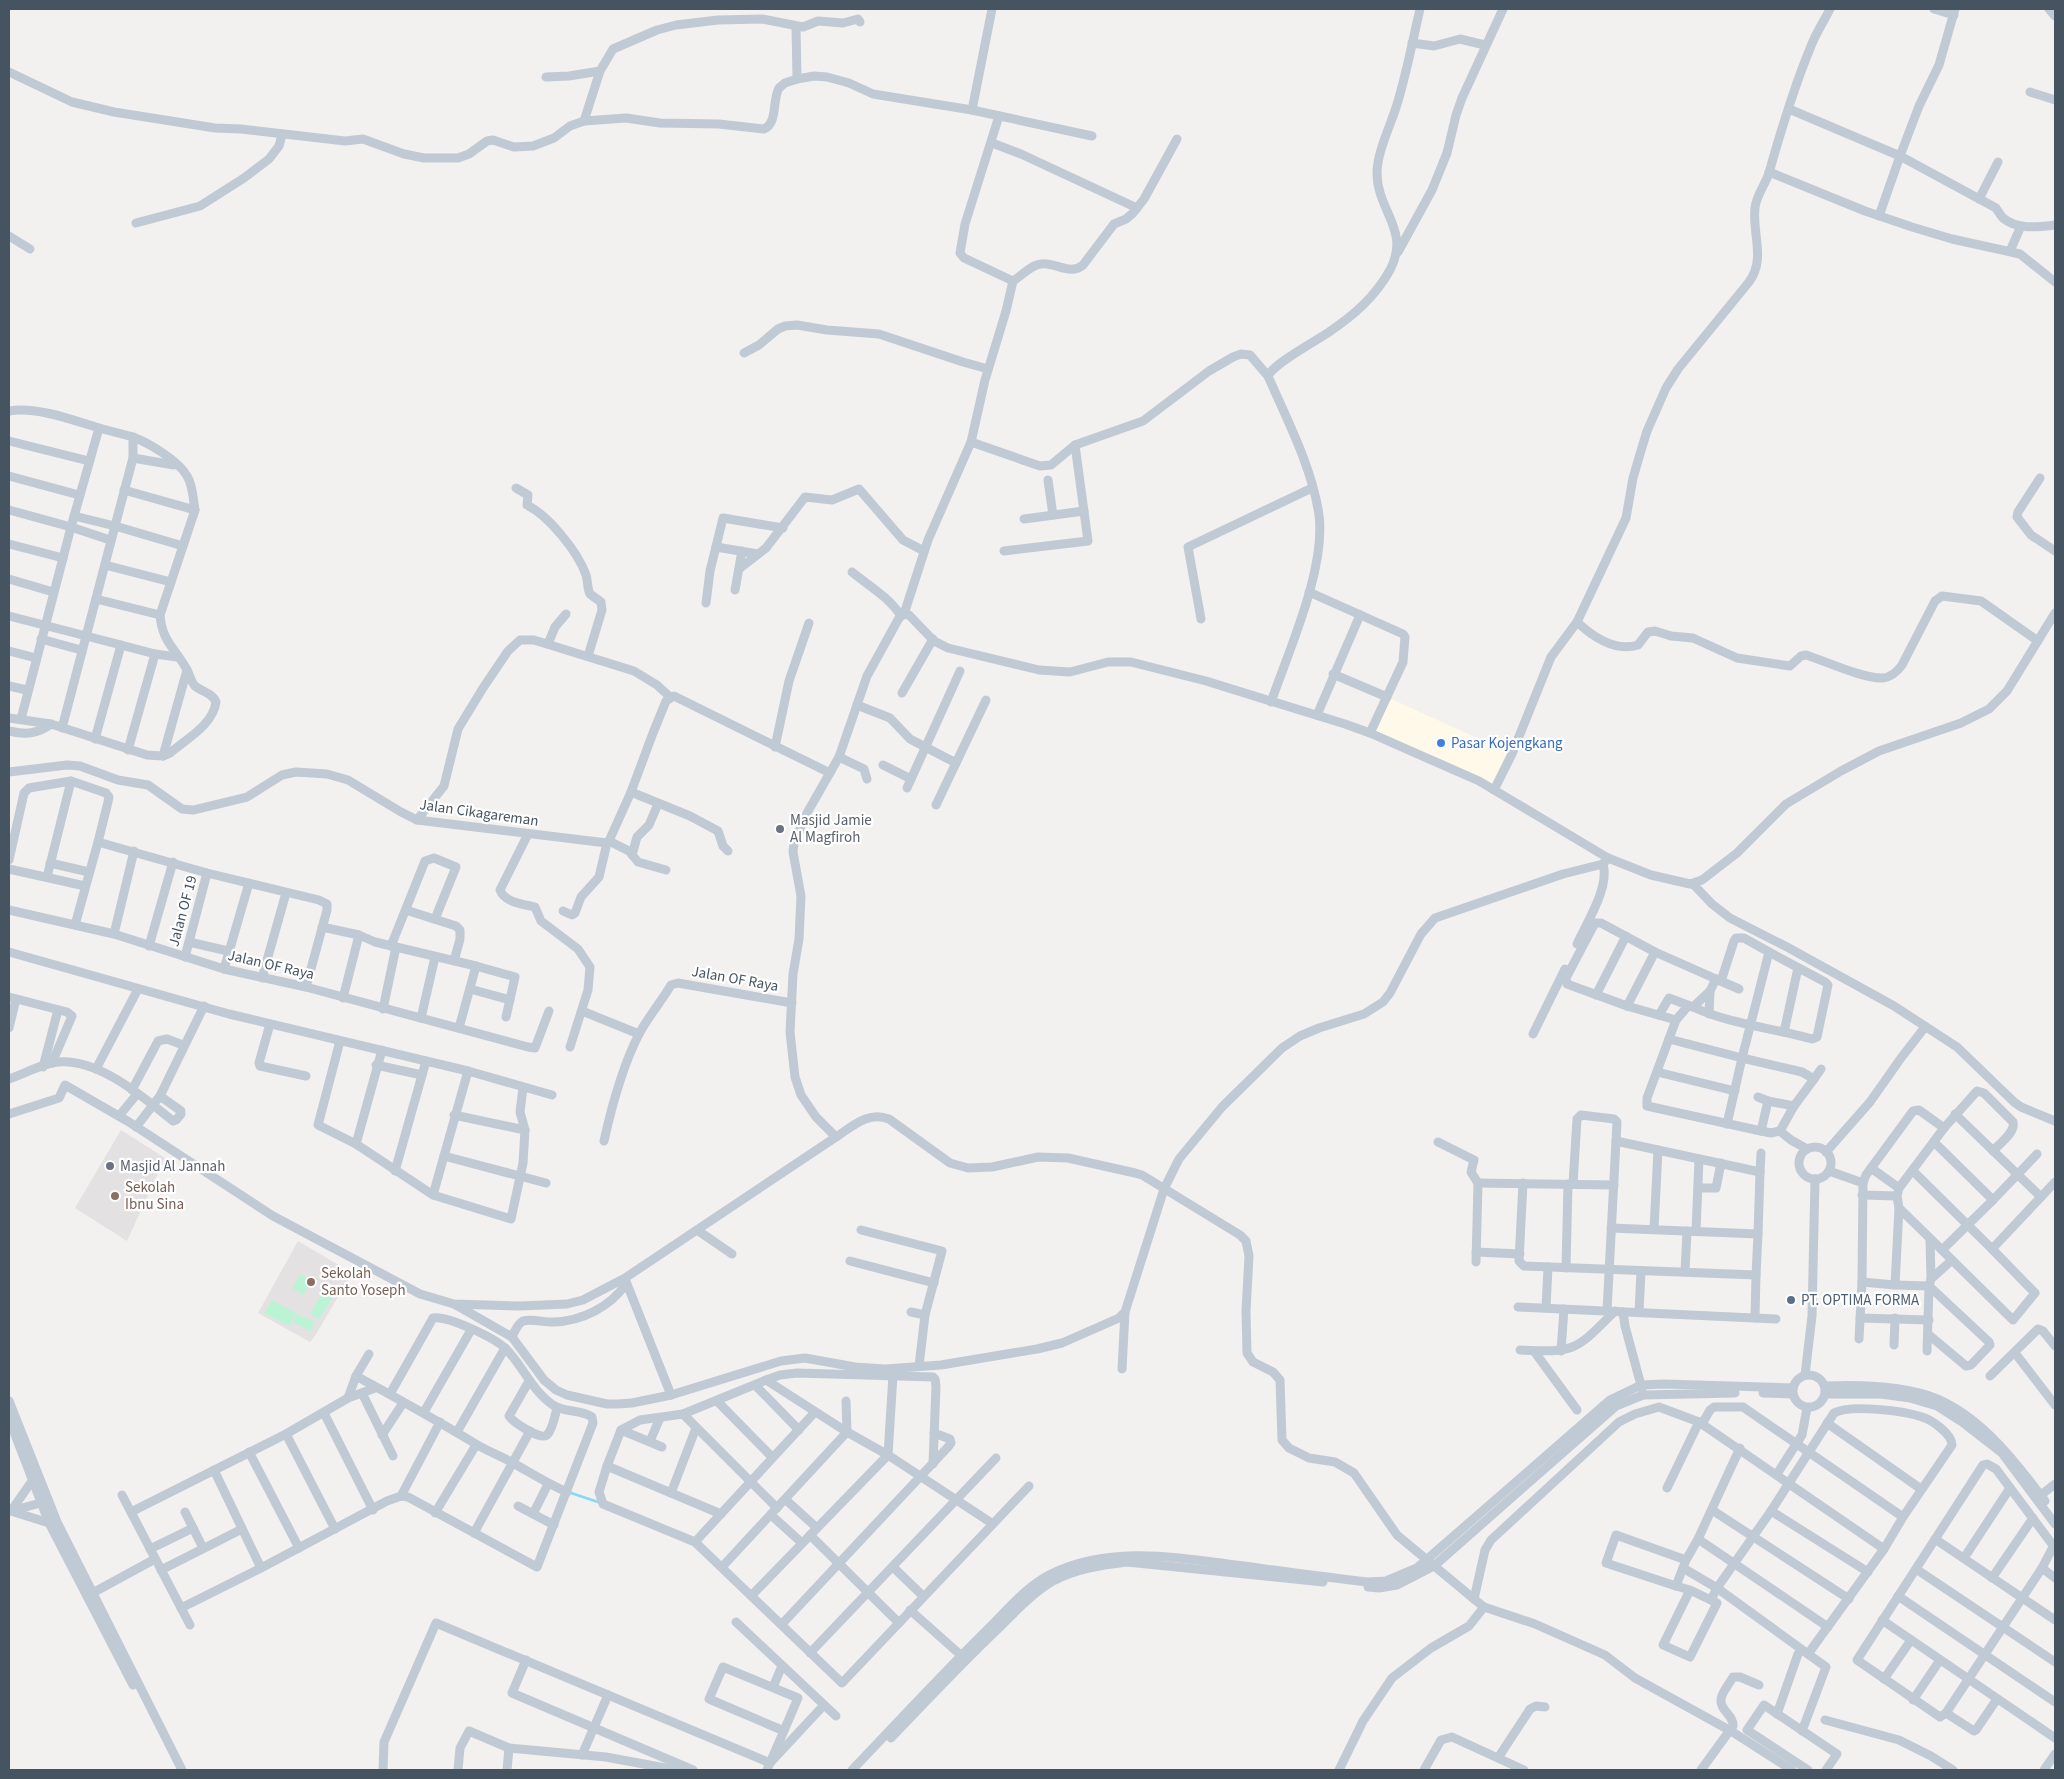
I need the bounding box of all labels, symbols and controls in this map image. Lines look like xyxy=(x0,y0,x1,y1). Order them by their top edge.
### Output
place label: Pasar Kojengkang xyxy=(1451,733,1563,754)
marker: Pasar Kojengkang xyxy=(1435,737,1447,749)
street label: Jalan Cikagareman xyxy=(418,794,540,832)
place label: Masjid Jamie Al Magfiroh xyxy=(790,810,872,848)
marker: Masjid Jamie Al Magfiroh xyxy=(774,823,786,835)
street label: Jalan OF 19 xyxy=(163,873,203,949)
street label: Jalan OF Raya xyxy=(226,945,316,985)
street label: Jalan OF Raya xyxy=(690,961,780,997)
place label: Masjid Al Jannah xyxy=(120,1156,225,1177)
marker: Masjid Al Jannah xyxy=(104,1160,116,1172)
place label: Sekolah Ibnu Sina xyxy=(125,1177,184,1215)
marker: Sekolah Ibnu Sina xyxy=(109,1190,121,1202)
place label: Sekolah Santo Yoseph xyxy=(321,1263,406,1301)
marker: Sekolah Santo Yoseph xyxy=(305,1276,317,1288)
place label: PT. OPTIMA FORMA xyxy=(1801,1290,1920,1311)
marker: PT. OPTIMA FORMA xyxy=(1785,1294,1797,1306)

